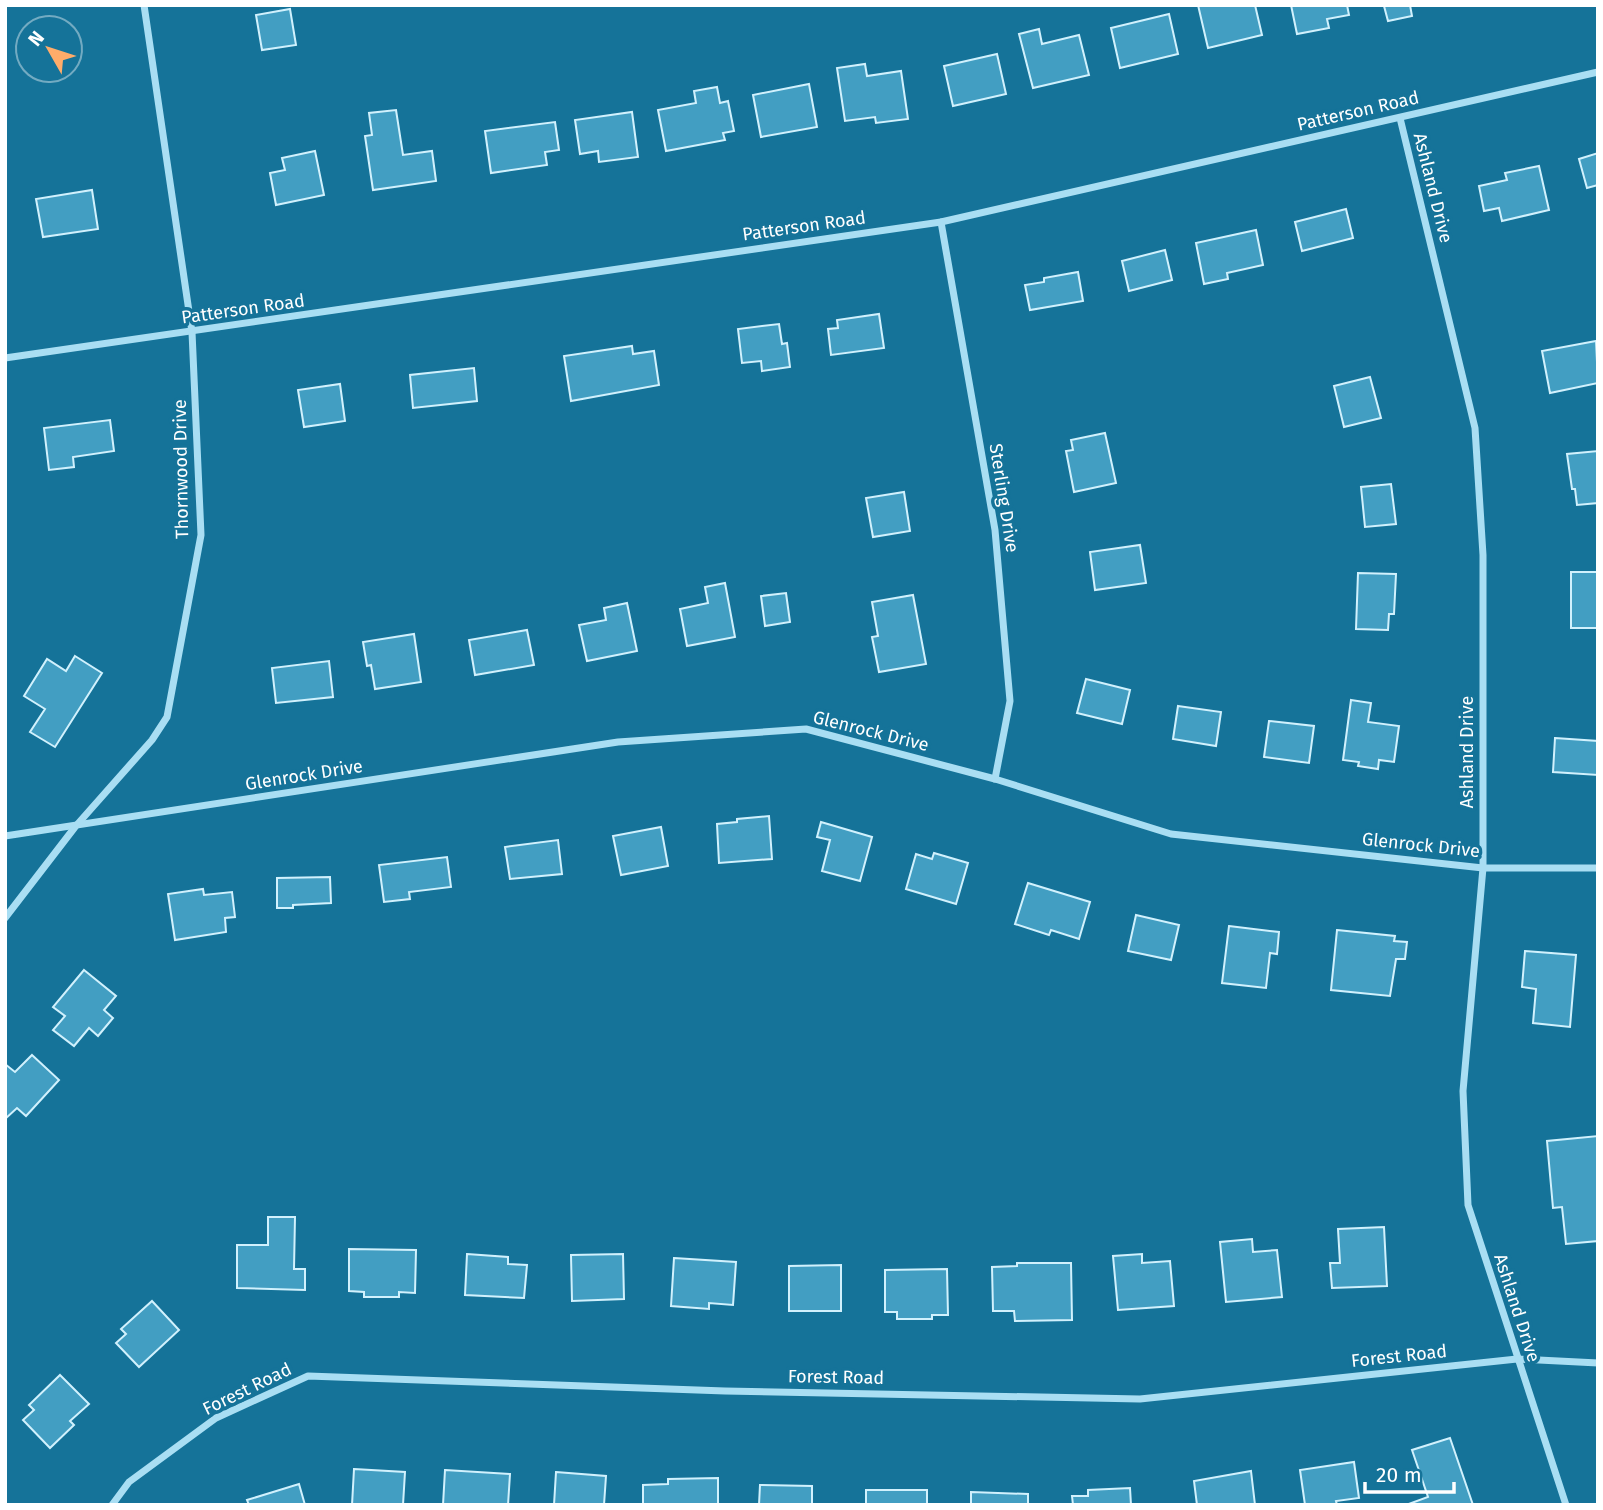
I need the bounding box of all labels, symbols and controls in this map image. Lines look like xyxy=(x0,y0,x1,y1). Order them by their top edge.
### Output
north arrow xyxy=(14,14,84,84)
text: N xyxy=(23,26,49,51)
street label: Patterson Road xyxy=(1295,86,1421,136)
street label: Ashland Drive xyxy=(1409,131,1457,245)
street label: Patterson Road xyxy=(741,206,867,246)
street label: Patterson Road xyxy=(180,289,306,329)
street label: Thornwood Drive xyxy=(169,399,193,539)
street label: Sterling Drive xyxy=(985,442,1023,554)
street label: Ashland Drive xyxy=(1456,696,1478,808)
street label: Glenrock Drive xyxy=(811,706,931,756)
street label: Glenrock Drive xyxy=(244,755,364,795)
street label: Glenrock Drive xyxy=(1361,828,1481,862)
street label: Ashland Drive xyxy=(1489,1251,1545,1365)
street label: Forest Road xyxy=(1350,1340,1448,1372)
street label: Forest Road xyxy=(199,1358,295,1420)
street label: Forest Road xyxy=(788,1365,884,1389)
scale bar xyxy=(1365,1450,1454,1494)
text: 20 m xyxy=(1376,1462,1422,1488)

